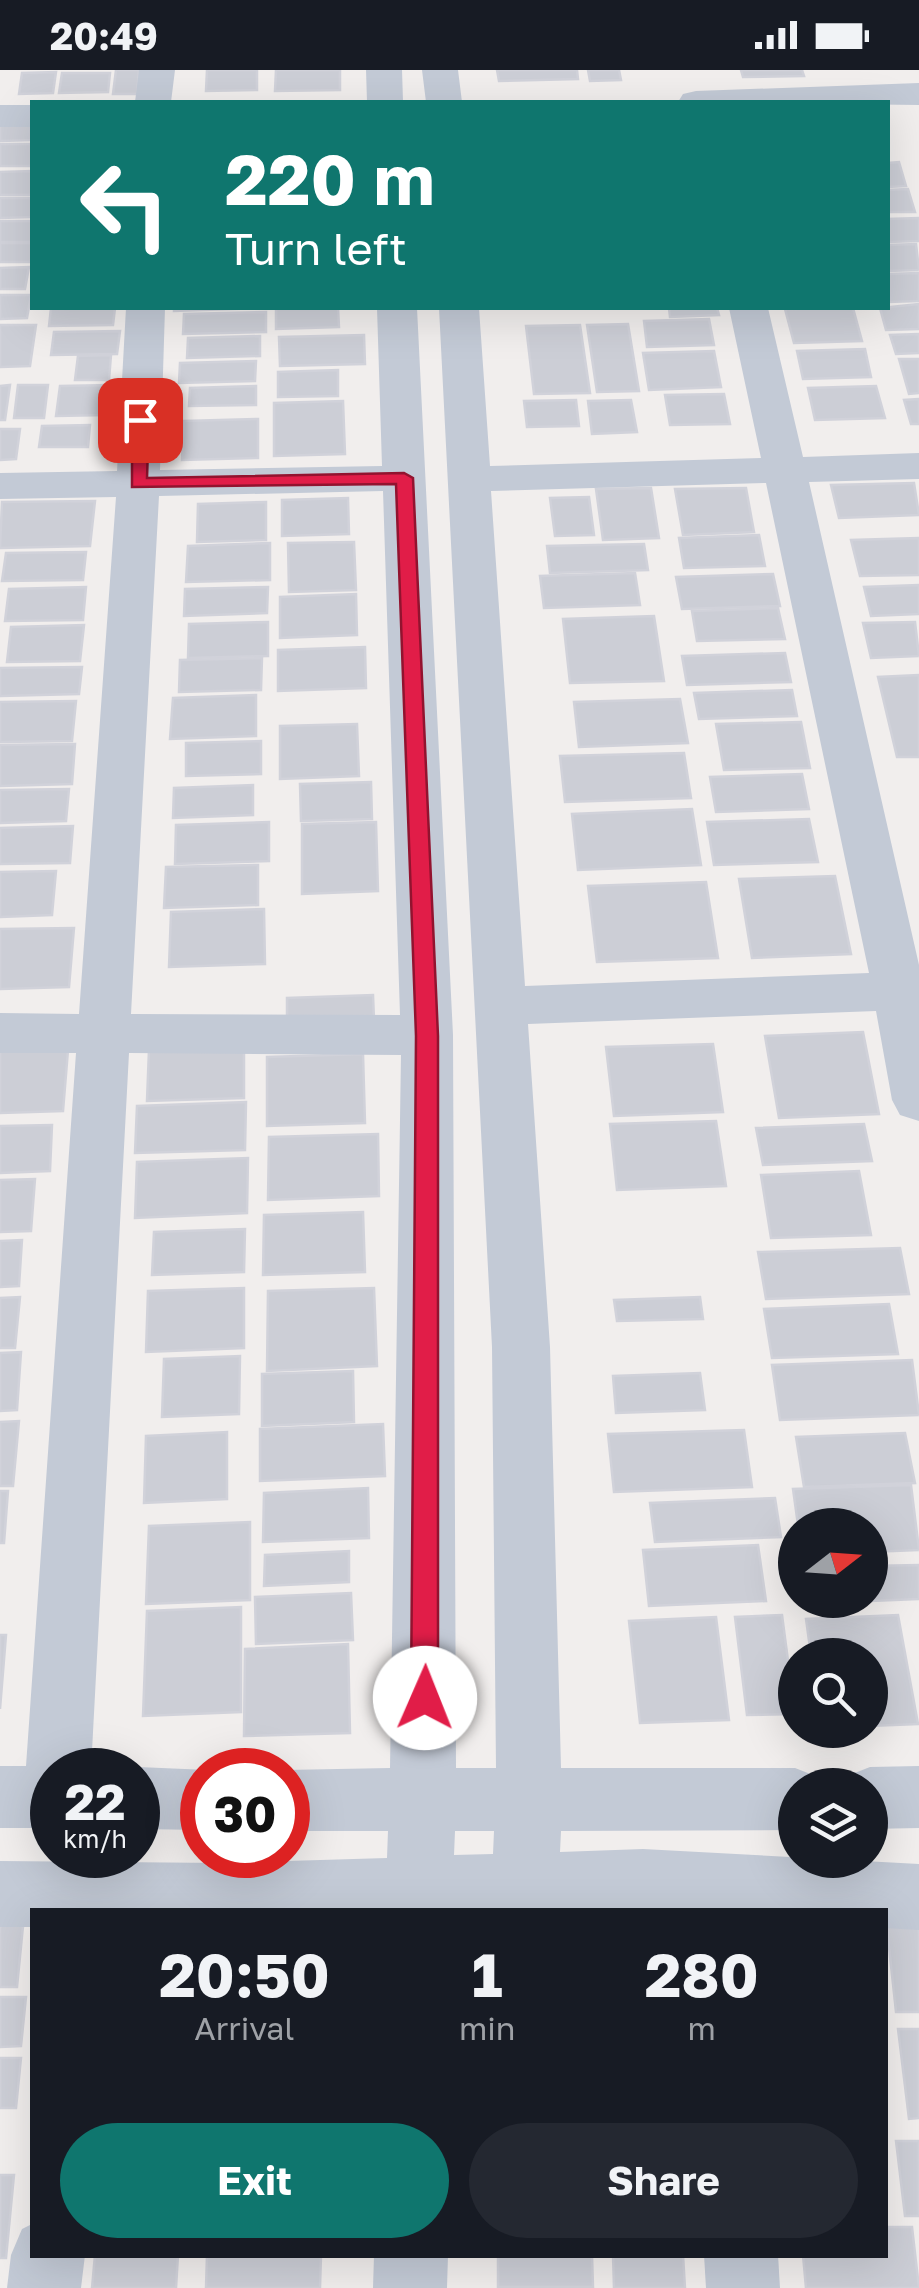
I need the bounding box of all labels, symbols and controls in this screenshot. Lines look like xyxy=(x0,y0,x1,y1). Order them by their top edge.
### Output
text: 20:49 xyxy=(50,13,158,58)
text: 220 m xyxy=(225,136,435,220)
icon: left xyxy=(60,140,190,270)
text: Turn left xyxy=(225,221,407,275)
pin xyxy=(98,378,183,463)
icon: arrive xyxy=(113,393,168,448)
north arrow xyxy=(778,1508,888,1618)
map controls xyxy=(778,1508,888,1878)
button: search xyxy=(778,1638,888,1748)
position arrow xyxy=(373,1646,477,1750)
speed limit sign: 30 xyxy=(180,1748,310,1878)
button: layers xyxy=(778,1768,888,1878)
text: 22 xyxy=(64,1771,125,1831)
text: km/h xyxy=(63,1823,127,1854)
text: 20:50 xyxy=(159,1938,330,2010)
text: 1 xyxy=(472,1938,503,2010)
text: 280 xyxy=(645,1938,759,2010)
text: Arrival xyxy=(194,2009,295,2047)
text: min xyxy=(459,2009,515,2047)
text: m xyxy=(688,2009,716,2047)
button: Exit xyxy=(60,2123,449,2238)
button: Share xyxy=(469,2123,858,2238)

